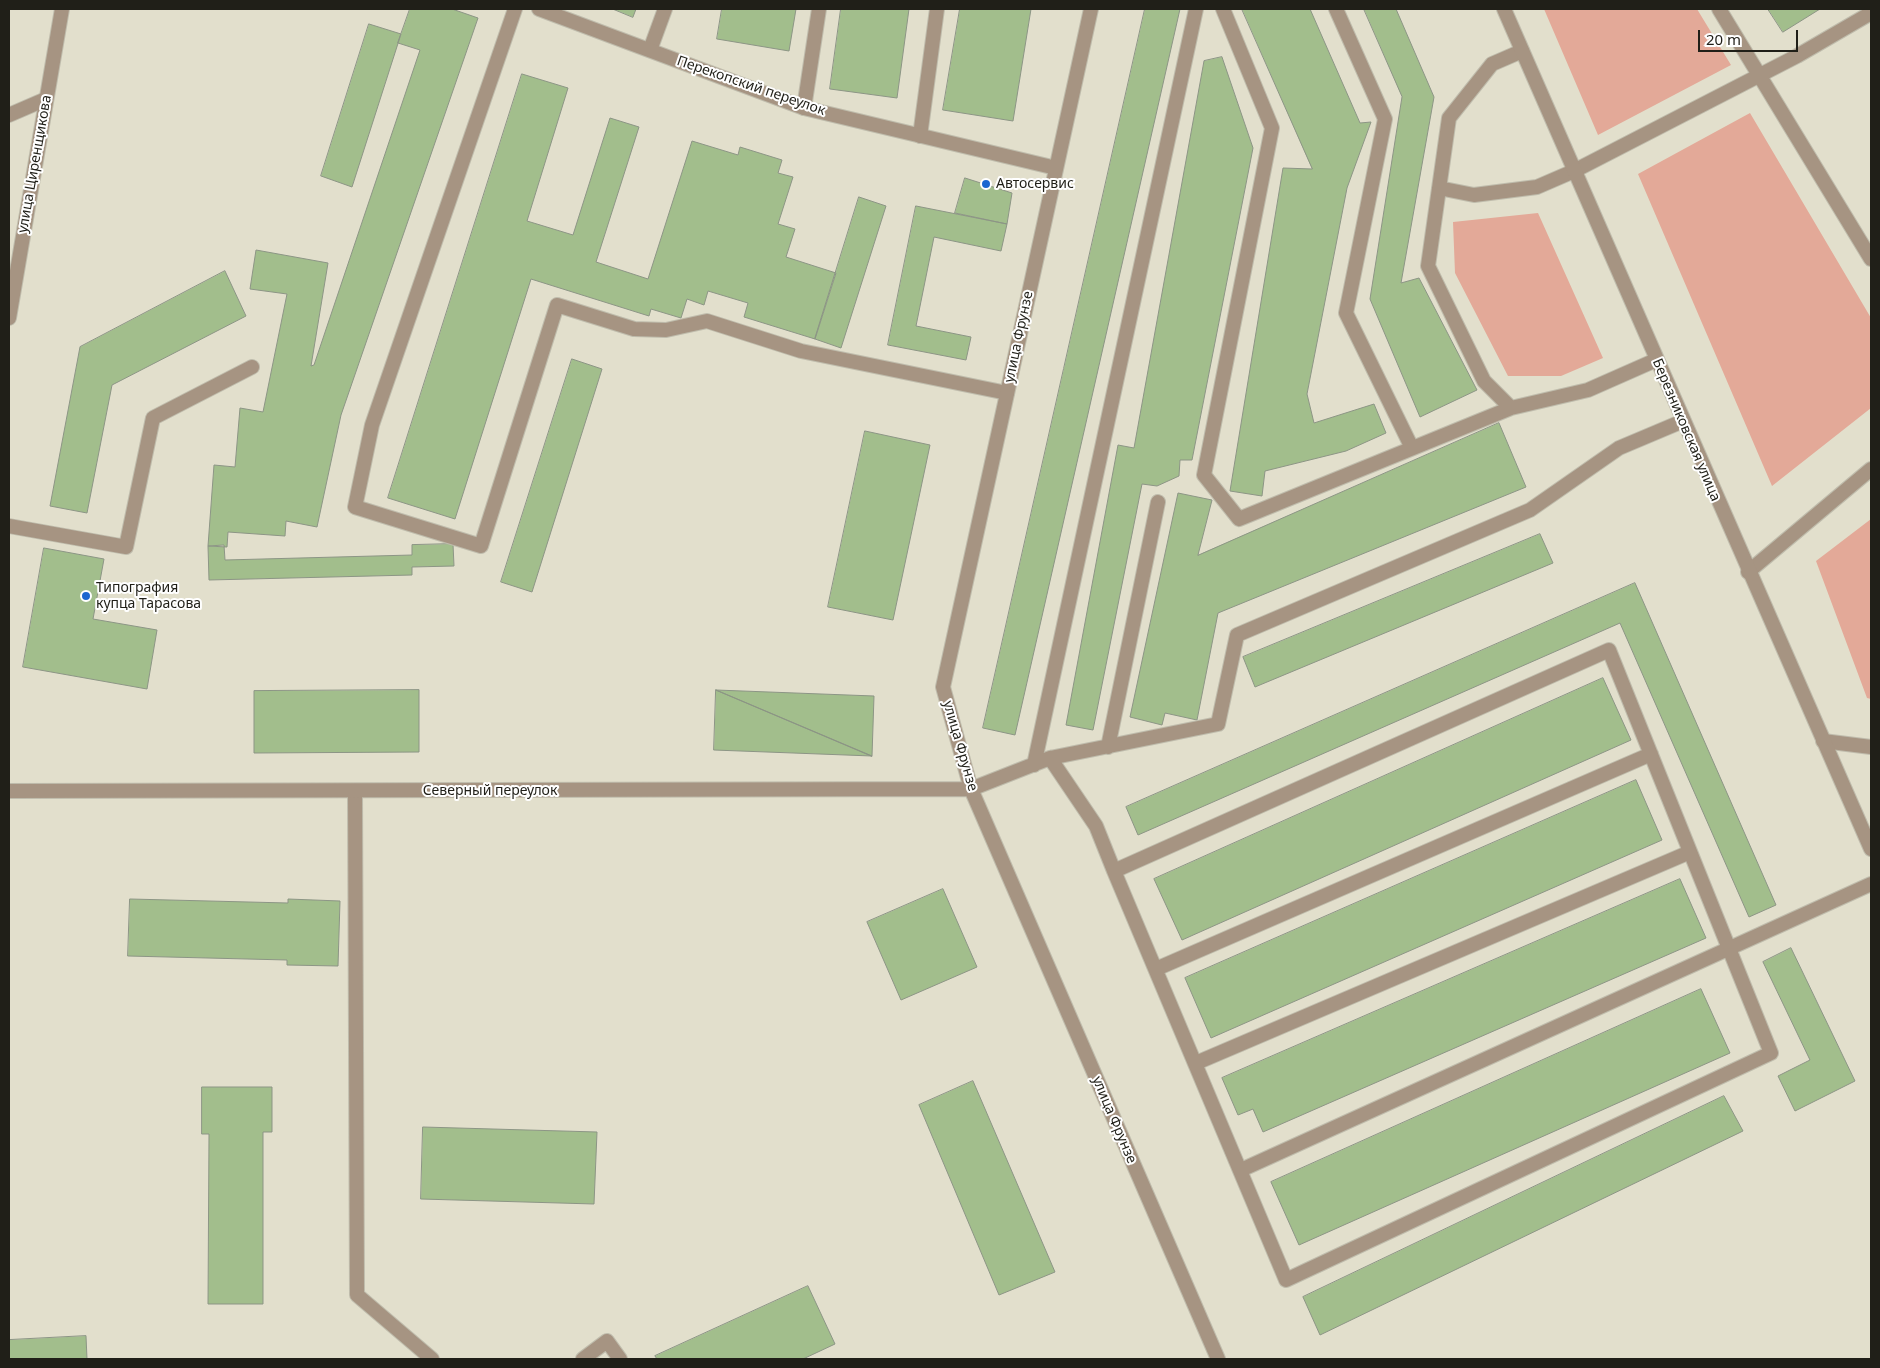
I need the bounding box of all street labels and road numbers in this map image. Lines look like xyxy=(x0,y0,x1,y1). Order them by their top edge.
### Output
street label: Перекопский переулок xyxy=(675,53,827,119)
street label: улица Циренщикова xyxy=(15,94,55,234)
street label: улица Фрунзе xyxy=(1001,290,1037,384)
street label: Березниковская улица xyxy=(1648,356,1724,504)
street label: улица Фрунзе xyxy=(939,699,981,793)
street label: Северный переулок xyxy=(423,783,557,799)
street label: улица Фрунзе xyxy=(1088,1074,1140,1166)

